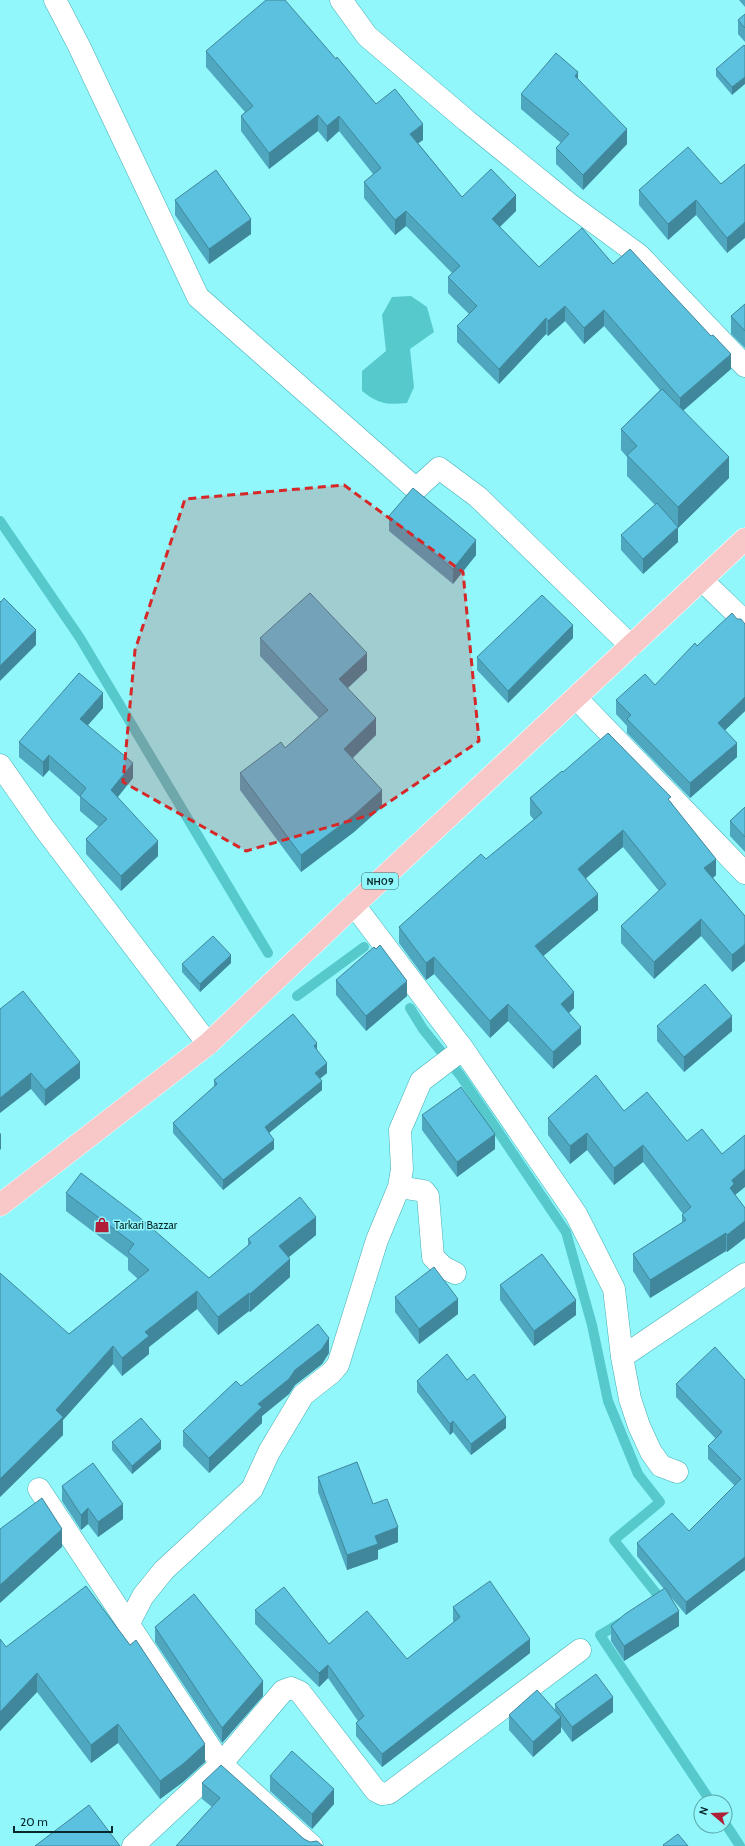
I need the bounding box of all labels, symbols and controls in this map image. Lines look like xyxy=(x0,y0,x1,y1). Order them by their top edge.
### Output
road number: NH09 xyxy=(362,873,398,889)
shop icon: Tarkari Bazzar xyxy=(93,1216,111,1234)
place label: Tarkari Bazzar xyxy=(114,1218,178,1232)
north arrow xyxy=(693,1794,733,1834)
text: N xyxy=(696,1805,711,1817)
scale bar xyxy=(14,1808,112,1834)
text: 20 m xyxy=(20,1814,48,1829)

